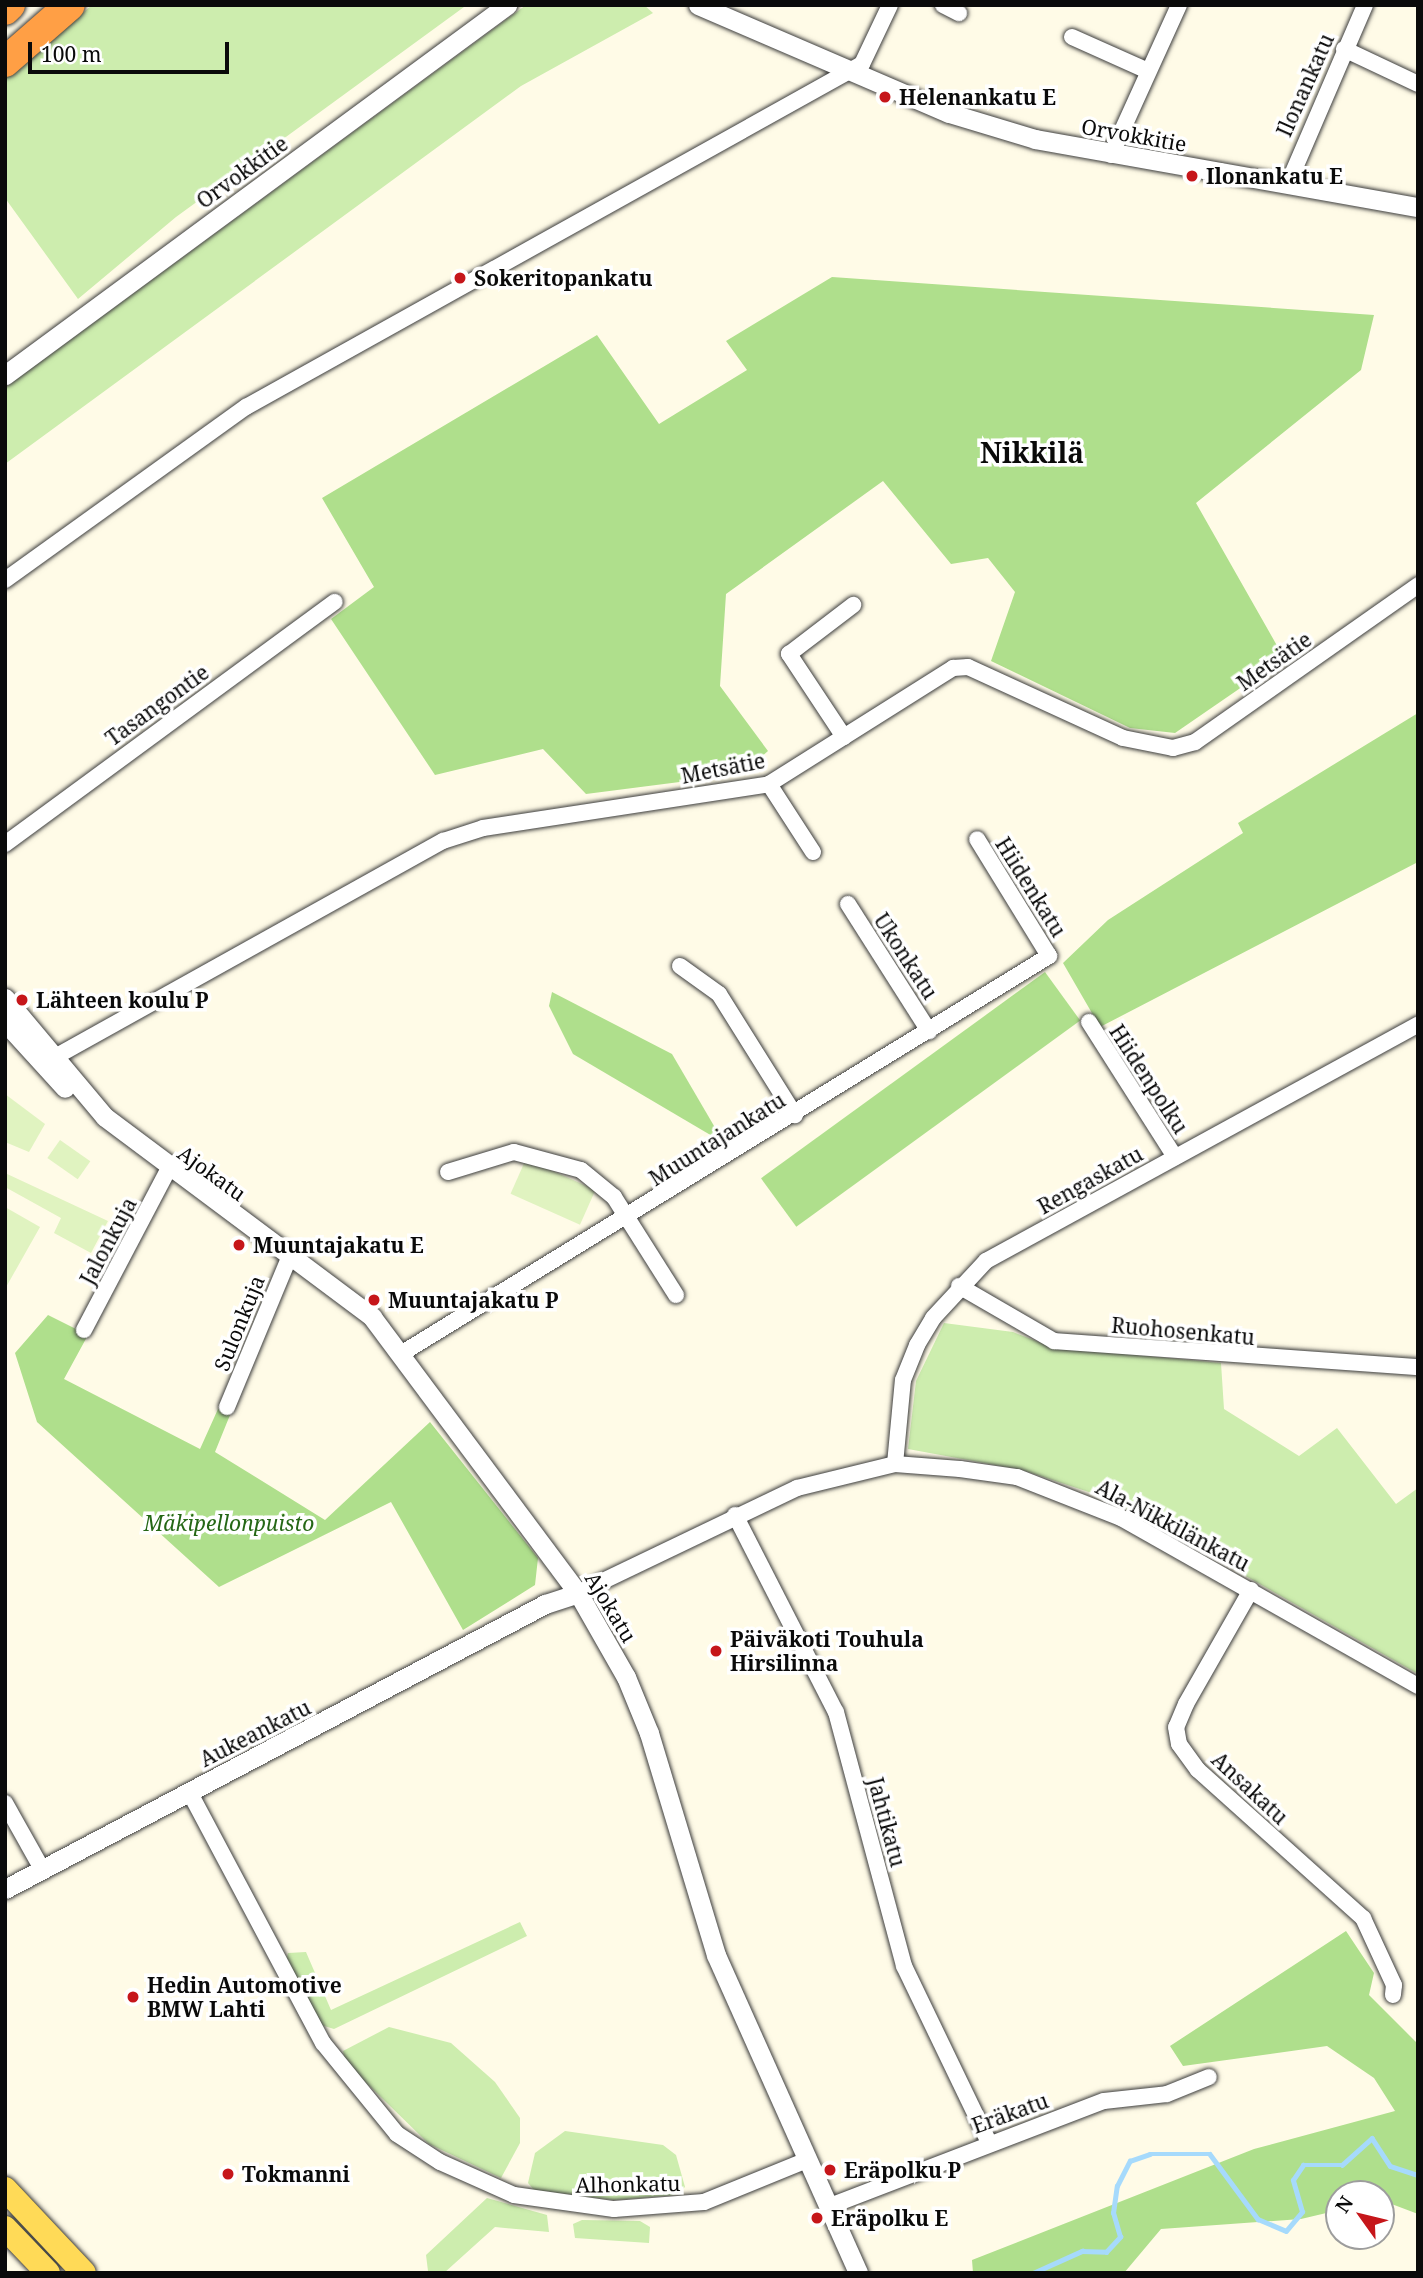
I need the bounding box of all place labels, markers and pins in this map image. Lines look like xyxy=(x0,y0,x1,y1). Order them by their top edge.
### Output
place label: Helenankatu E xyxy=(899,84,1056,110)
marker: Helenankatu E xyxy=(877,89,893,105)
place label: Ilonankatu E xyxy=(1206,163,1343,189)
marker: Ilonankatu E xyxy=(1184,168,1200,184)
place label: Sokeritopankatu xyxy=(474,265,652,291)
marker: Sokeritopankatu xyxy=(452,270,468,286)
place label: Lähteen koulu P xyxy=(36,987,208,1013)
marker: Lähteen koulu P xyxy=(14,992,30,1008)
place label: Muuntajakatu E xyxy=(253,1232,424,1258)
marker: Muuntajakatu E xyxy=(231,1237,247,1253)
place label: Muuntajakatu P xyxy=(388,1287,558,1313)
marker: Muuntajakatu P xyxy=(366,1292,382,1308)
place label: Päiväkoti Touhula Hirsilinna xyxy=(730,1626,924,1676)
marker: Päiväkoti Touhula Hirsilinna xyxy=(708,1643,724,1659)
place label: Hedin Automotive BMW Lahti xyxy=(147,1972,342,2022)
marker: Hedin Automotive BMW Lahti xyxy=(125,1989,141,2005)
place label: Eräpolku P xyxy=(844,2157,961,2183)
place label: Tokmanni xyxy=(242,2161,350,2187)
marker: Eräpolku P xyxy=(822,2162,838,2178)
marker: Tokmanni xyxy=(220,2166,236,2182)
place label: Eräpolku E xyxy=(831,2205,948,2231)
marker: Eräpolku E xyxy=(809,2210,825,2226)

